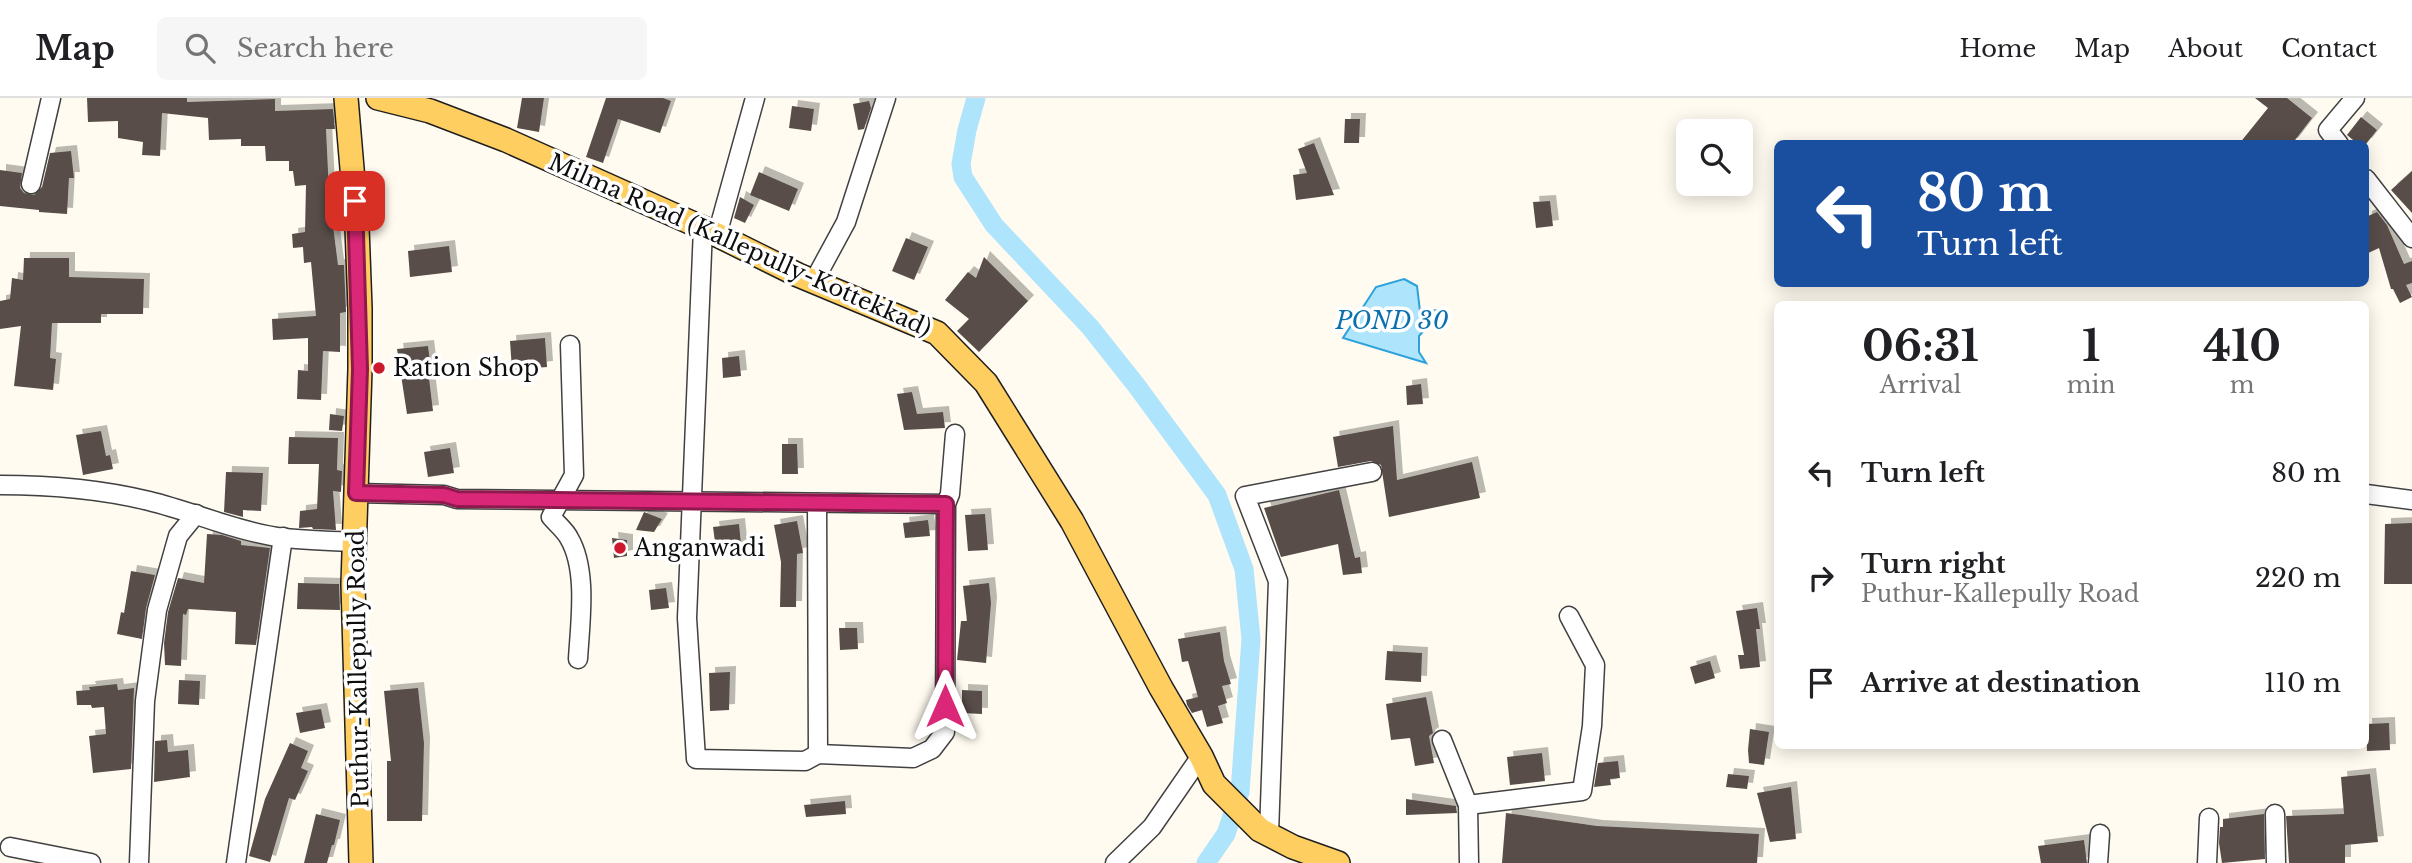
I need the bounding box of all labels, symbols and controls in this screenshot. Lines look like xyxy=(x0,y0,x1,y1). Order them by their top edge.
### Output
search box xyxy=(157,17,647,80)
text: Map xyxy=(35,28,115,69)
icon: search xyxy=(181,29,219,67)
text: Search here xyxy=(237,32,394,64)
text: Home xyxy=(1960,34,2036,63)
text: Map xyxy=(2074,34,2130,63)
text: About xyxy=(2168,34,2243,63)
text: Contact xyxy=(2281,34,2377,63)
map controls xyxy=(1676,119,1753,196)
button: search xyxy=(1676,119,1753,196)
street label: Milma Road (Kallepully-Kottekkad) xyxy=(544,148,936,342)
text: 80 m xyxy=(1917,163,2052,224)
icon: left xyxy=(1802,168,1893,259)
pin xyxy=(325,171,385,231)
icon: arrive xyxy=(336,182,374,220)
text: Turn left xyxy=(1917,224,2063,264)
water label: POND 30 xyxy=(1335,306,1449,335)
text: 06:31 xyxy=(1862,320,1979,372)
text: 1 xyxy=(2082,320,2100,372)
text: 410 xyxy=(2203,320,2281,372)
place label: Ration Shop xyxy=(393,354,539,382)
marker: Ration Shop xyxy=(371,360,387,376)
text: Arrival xyxy=(1880,371,1961,399)
text: min xyxy=(2067,371,2115,399)
text: m xyxy=(2230,371,2254,399)
icon: left xyxy=(1802,454,1840,492)
text: Turn left xyxy=(1861,457,1985,489)
text: 80 m xyxy=(2271,457,2341,489)
street label: Puthur-Kallepully Road xyxy=(342,530,374,808)
place label: Anganwadi xyxy=(633,534,765,562)
marker: Anganwadi xyxy=(612,540,628,556)
text: Turn right xyxy=(1861,548,2006,580)
icon: right xyxy=(1802,559,1840,597)
text: 220 m xyxy=(2255,562,2341,594)
text: Puthur-Kallepully Road xyxy=(1861,580,2139,608)
icon: arrive xyxy=(1802,664,1840,702)
text: Arrive at destination xyxy=(1861,667,2141,699)
text: 110 m xyxy=(2264,667,2341,699)
position arrow xyxy=(908,669,982,743)

